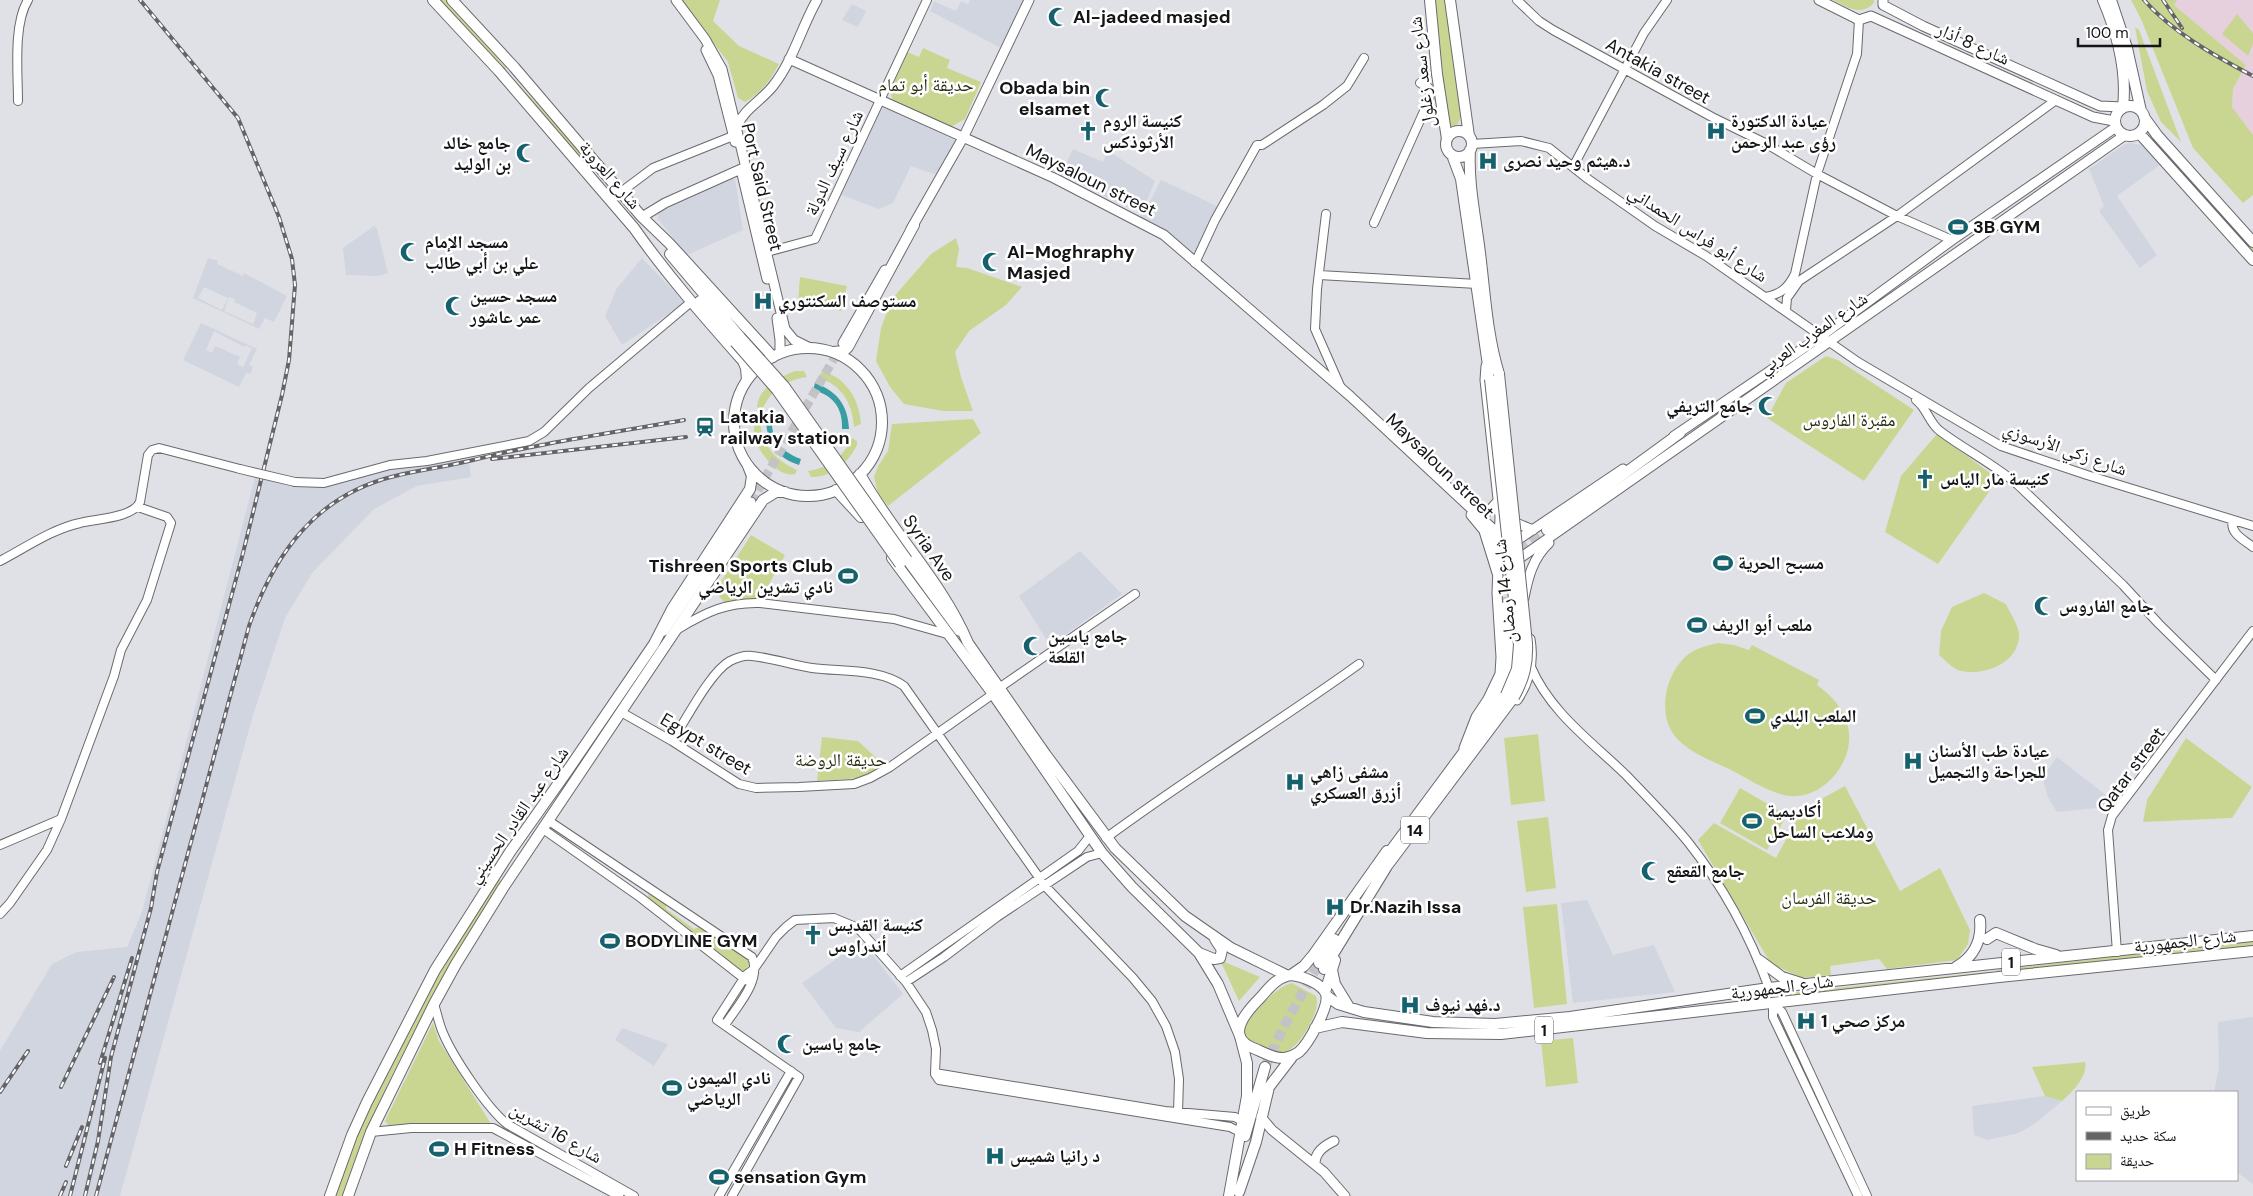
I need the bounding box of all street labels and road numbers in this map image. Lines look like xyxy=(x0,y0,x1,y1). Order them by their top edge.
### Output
street label: شارع سعد زغلول xyxy=(1403,15,1441,129)
street label: شارع 8 أذار xyxy=(1932,17,2013,71)
street label: Antakia street xyxy=(1601,32,1715,110)
street label: شارع سيف الدولة xyxy=(799,106,869,220)
street label: Port Said Street xyxy=(736,121,788,253)
street label: شارع العروبة xyxy=(574,136,646,214)
street label: Maysaloun street xyxy=(1022,138,1160,222)
street label: شارع أبو فراس الحمداني xyxy=(1622,180,1772,290)
street label: شارع المغرب العربي xyxy=(1754,286,1874,382)
street label: Maysaloun street xyxy=(1380,408,1500,524)
street label: شارع زكي الأرسوزي xyxy=(1999,417,2130,484)
street label: Syria Ave xyxy=(897,510,961,586)
street label: شارع 14 رمضان xyxy=(1488,538,1522,644)
street label: Egypt street xyxy=(656,707,756,781)
street label: Qatar street xyxy=(2092,722,2170,818)
street label: شارع عبد القادر الحسيني xyxy=(462,742,576,890)
road number: 14 xyxy=(1401,816,1429,844)
street label: شارع الجمهورية xyxy=(2132,924,2238,958)
road number: 1 xyxy=(2002,949,2020,976)
street label: شارع الجمهورية xyxy=(1729,969,1835,1005)
road number: 1 xyxy=(1535,1016,1553,1044)
street label: شارع 16 تشرين xyxy=(505,1097,607,1169)

